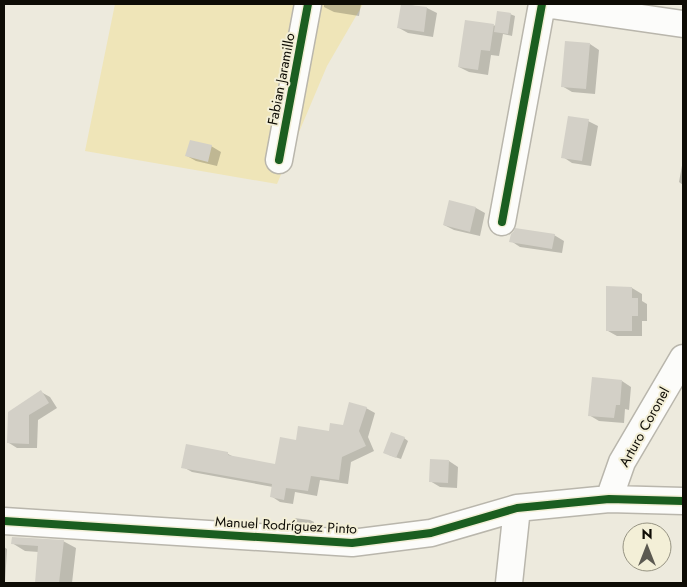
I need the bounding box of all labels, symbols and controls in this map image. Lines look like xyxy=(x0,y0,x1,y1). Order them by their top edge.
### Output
street label: Fabian Jaramillo xyxy=(262,31,300,127)
street label: Arturo Coronel xyxy=(614,383,674,471)
street label: Manuel Rodríguez Pinto xyxy=(215,511,358,539)
north arrow xyxy=(622,522,672,572)
text: N xyxy=(641,524,653,544)

